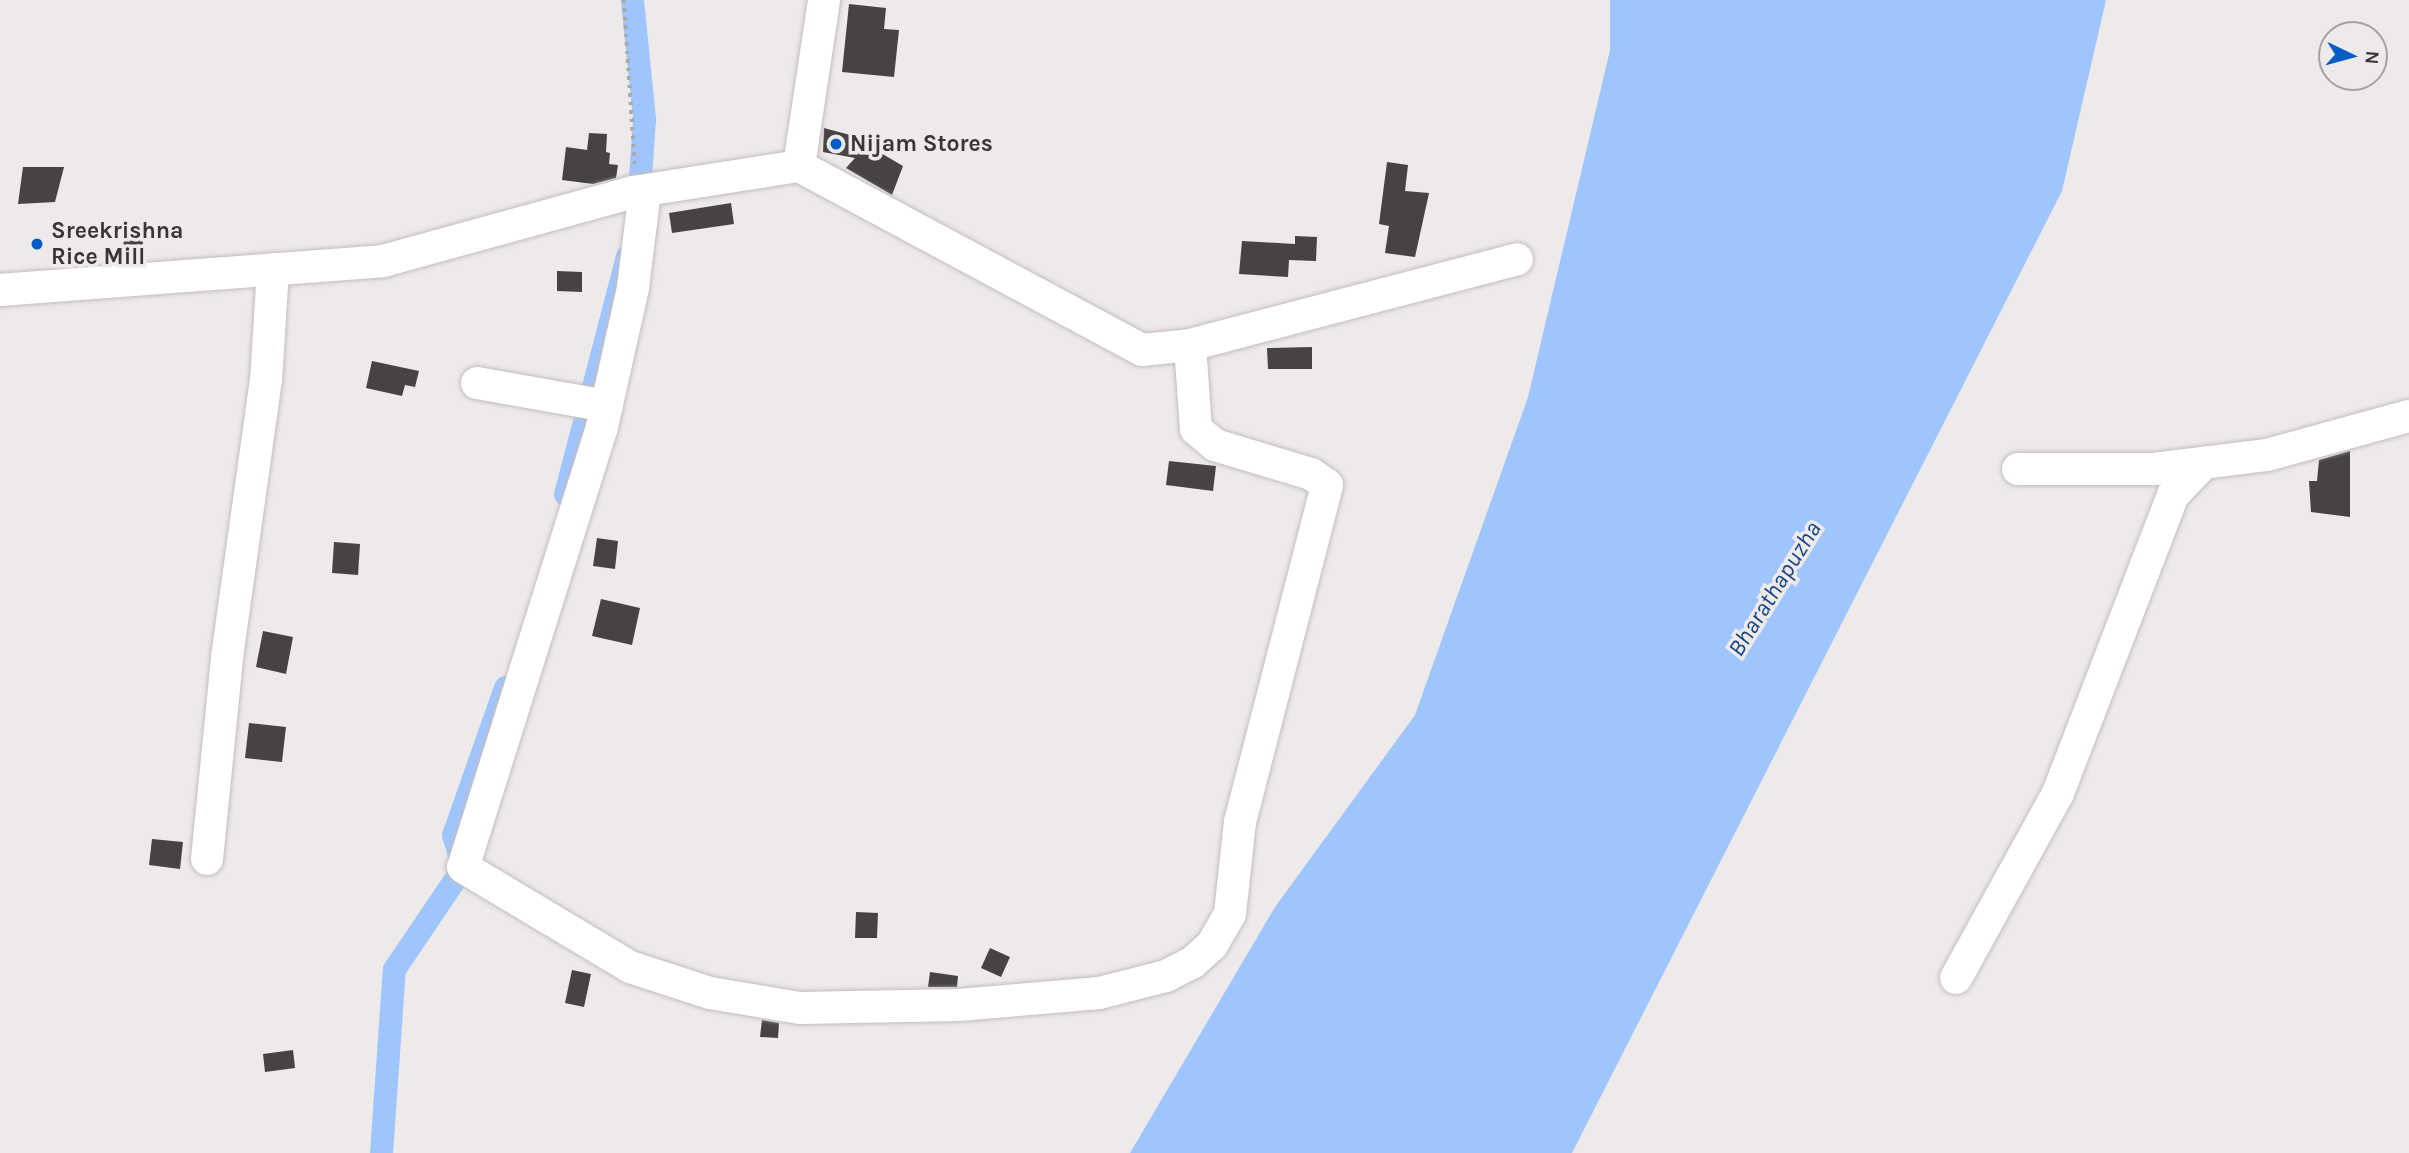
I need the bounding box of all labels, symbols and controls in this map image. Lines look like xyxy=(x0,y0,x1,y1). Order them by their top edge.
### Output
north arrow xyxy=(2318,21,2388,91)
text: N xyxy=(2360,50,2383,65)
place label: Nijam Stores xyxy=(850,130,993,158)
marker: Nijam Stores xyxy=(828,136,844,152)
place label: Sreekrishna Rice Mill xyxy=(51,217,183,271)
marker: Sreekrishna Rice Mill xyxy=(29,236,45,252)
water label: Bharathapuzha xyxy=(1722,516,1828,662)

